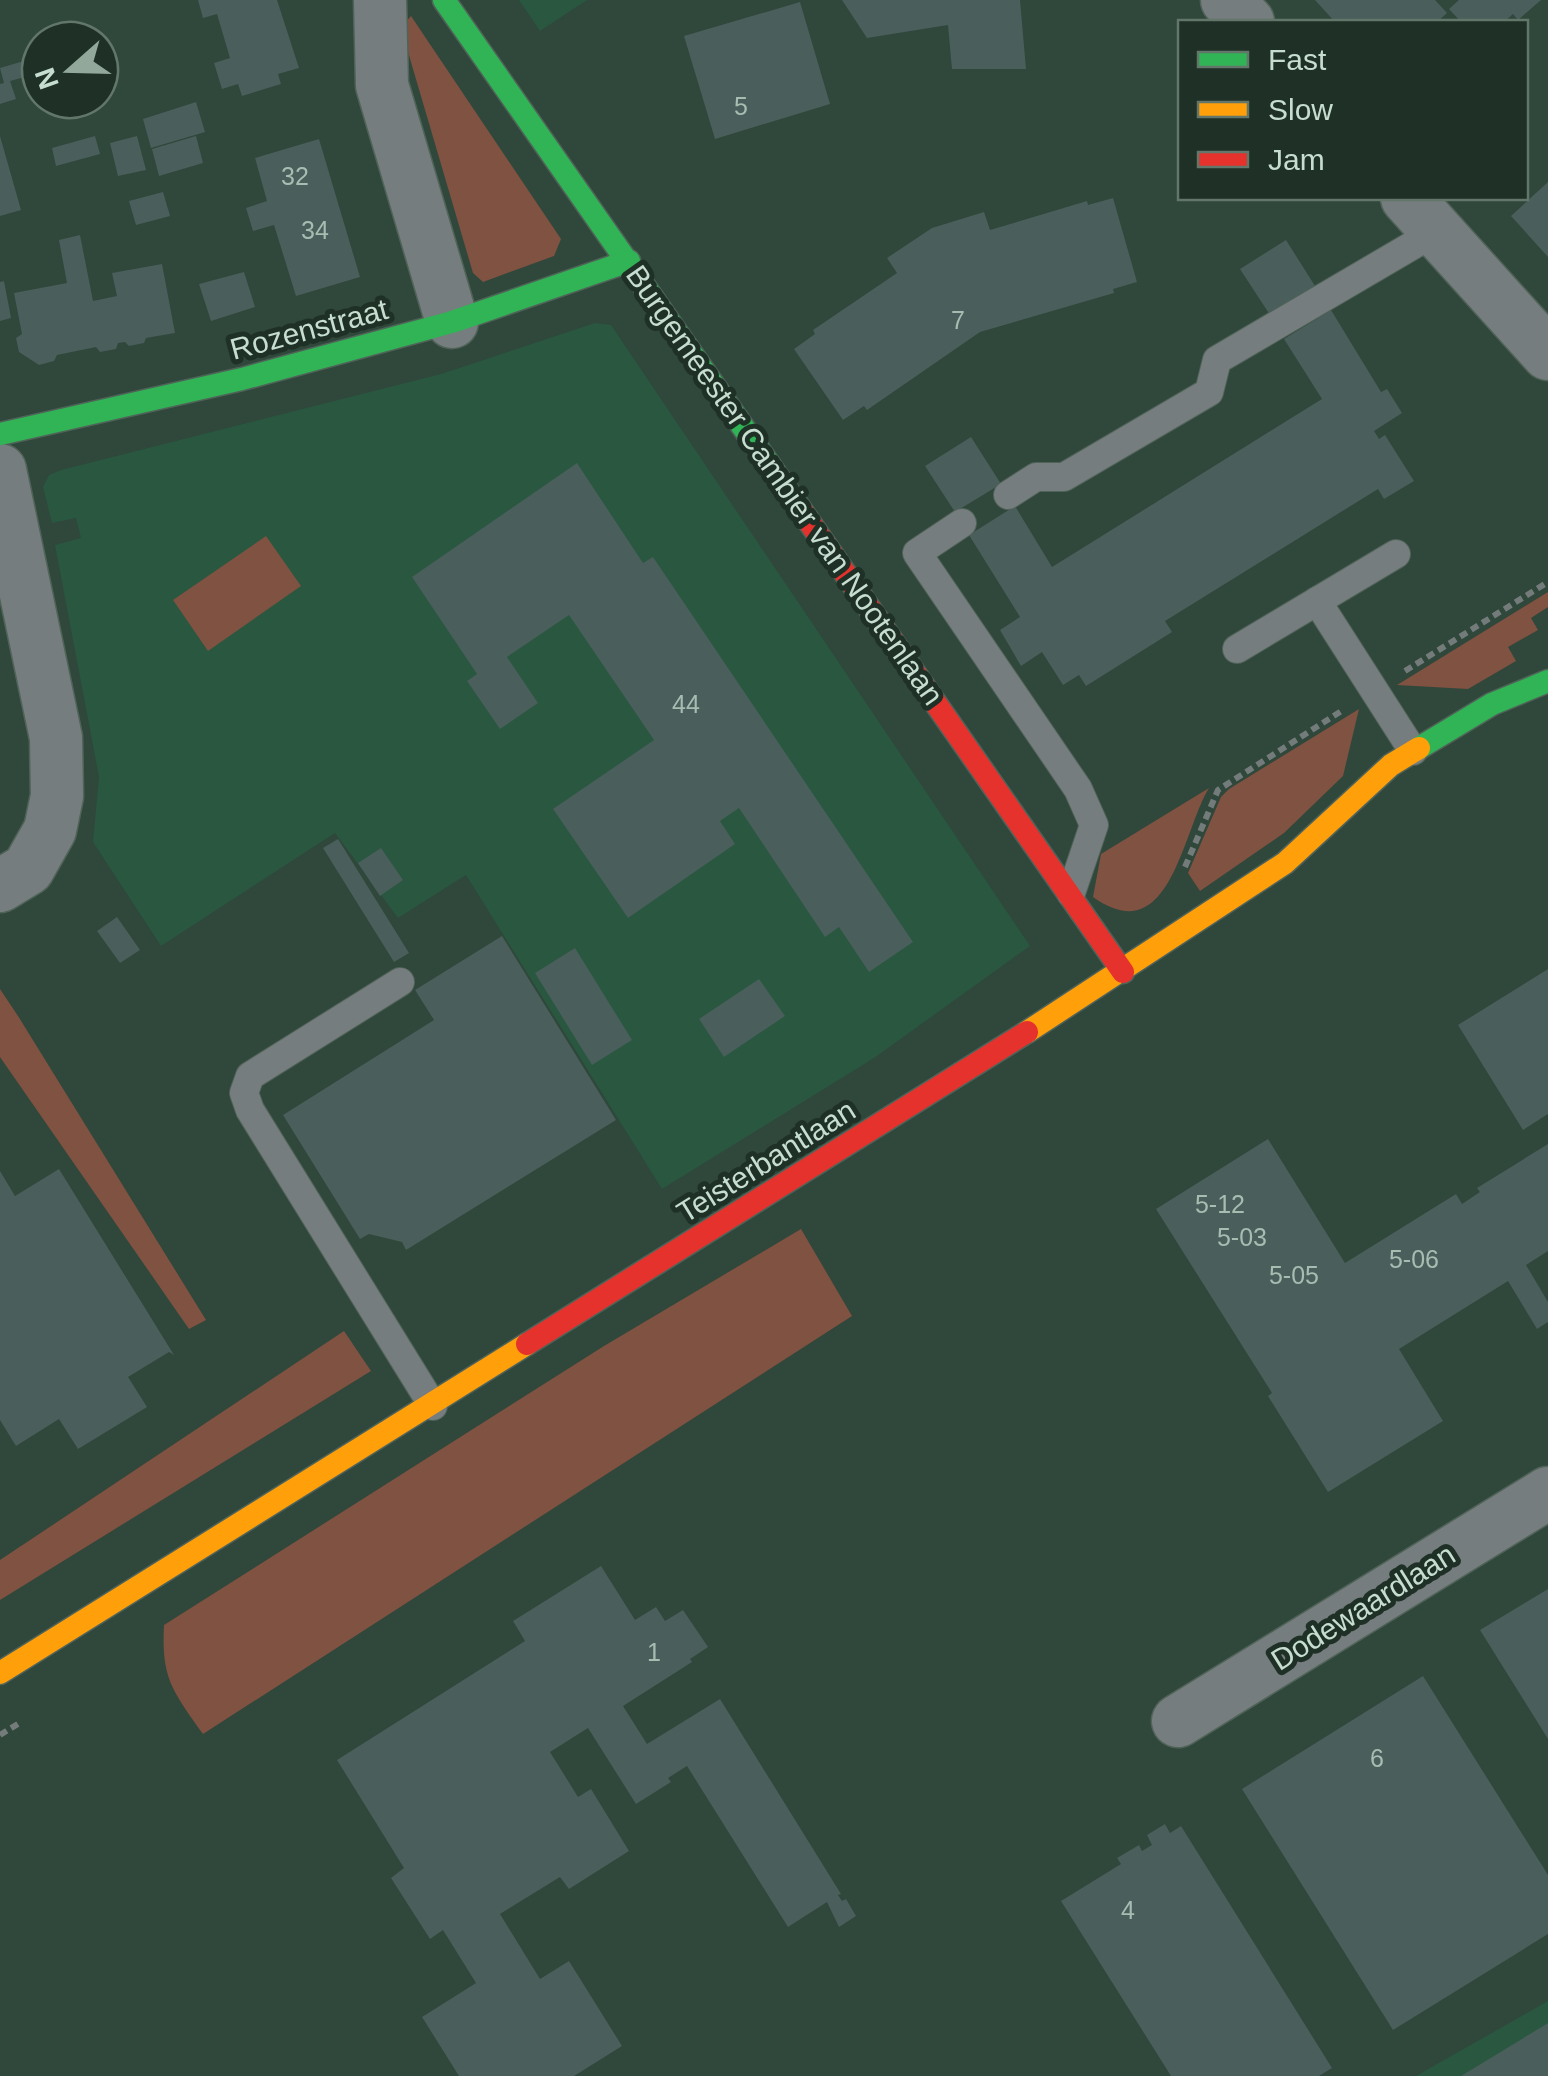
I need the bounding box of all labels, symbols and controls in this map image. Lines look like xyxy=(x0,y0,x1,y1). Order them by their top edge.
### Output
north arrow xyxy=(20,20,120,120)
legend xyxy=(1178,20,1528,200)
text: Fast xyxy=(1268,43,1327,76)
text: N xyxy=(29,64,65,93)
house number: 5 xyxy=(734,92,748,120)
text: Slow xyxy=(1268,93,1333,126)
text: Jam xyxy=(1268,143,1325,176)
house number: 32 xyxy=(281,162,309,190)
house number: 34 xyxy=(301,216,329,244)
street label: Burgemeester Cambier van Nootenlaan xyxy=(620,259,950,711)
street label: Rozenstraat xyxy=(227,292,392,366)
house number: 7 xyxy=(951,306,965,334)
house number: 44 xyxy=(672,690,700,718)
street label: Teisterbantlaan xyxy=(671,1093,861,1229)
house number: 5-12 xyxy=(1195,1190,1245,1218)
house number: 5-03 xyxy=(1217,1223,1267,1251)
house number: 5-06 xyxy=(1389,1245,1439,1273)
house number: 5-05 xyxy=(1269,1261,1319,1289)
street label: Dodewaardlaan xyxy=(1265,1537,1461,1677)
house number: 1 xyxy=(647,1638,661,1666)
house number: 6 xyxy=(1370,1744,1384,1772)
house number: 4 xyxy=(1121,1896,1135,1924)

